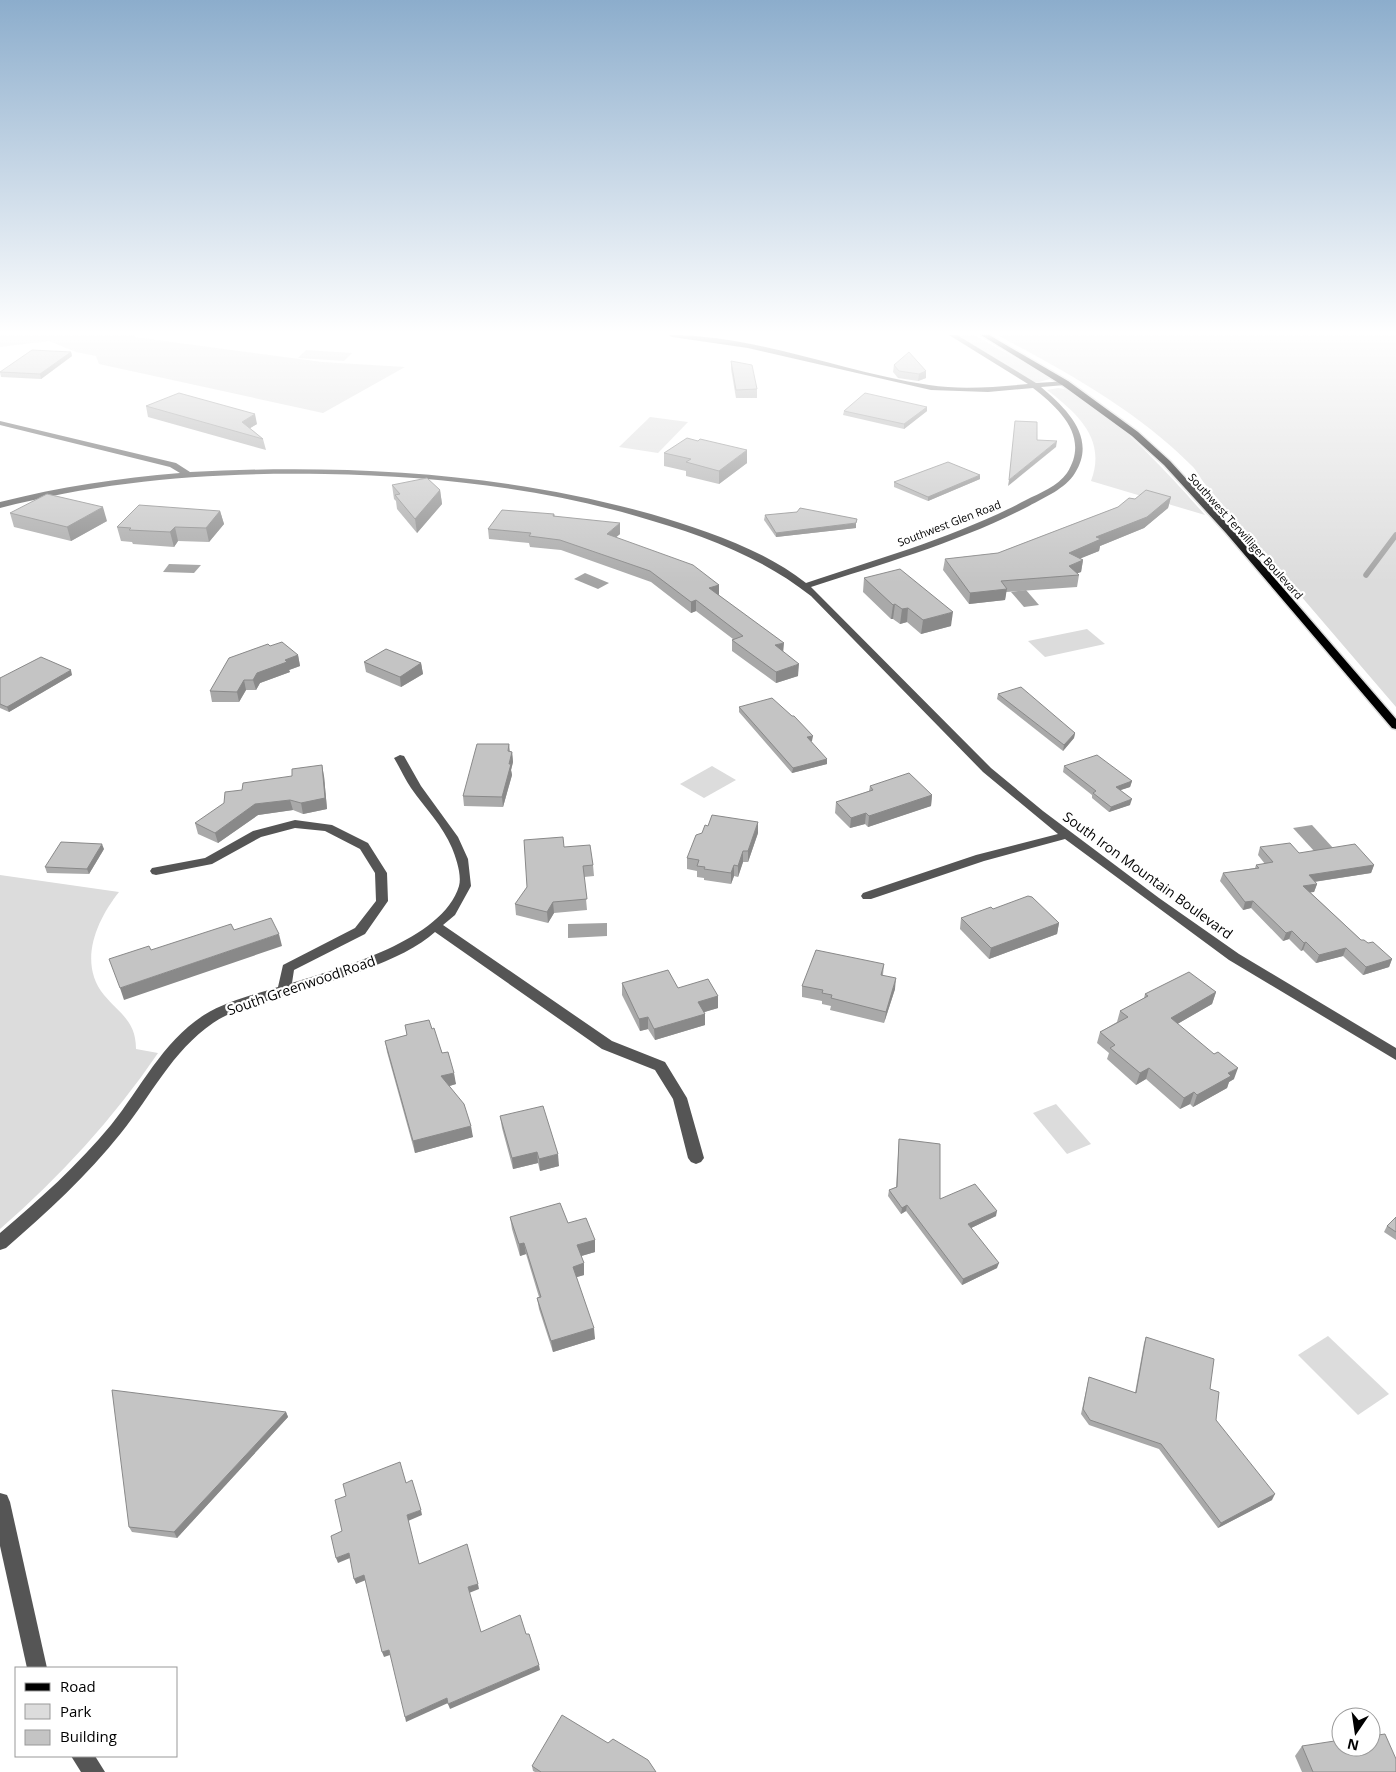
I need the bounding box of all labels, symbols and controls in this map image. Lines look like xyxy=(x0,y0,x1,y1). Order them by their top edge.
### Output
street label: Southwest Terwilliger Boulevard xyxy=(1185,470,1307,602)
street label: Southwest Glen Road xyxy=(895,496,1003,550)
street label: South Iron Mountain Boulevard xyxy=(1059,807,1237,943)
street label: South Greenwood Road xyxy=(224,951,378,1019)
legend xyxy=(15,1667,178,1757)
text: Road xyxy=(60,1676,96,1696)
text: Park xyxy=(60,1701,91,1721)
north arrow xyxy=(1331,1707,1381,1757)
text: Building xyxy=(60,1726,117,1746)
text: N xyxy=(1345,1735,1361,1756)

